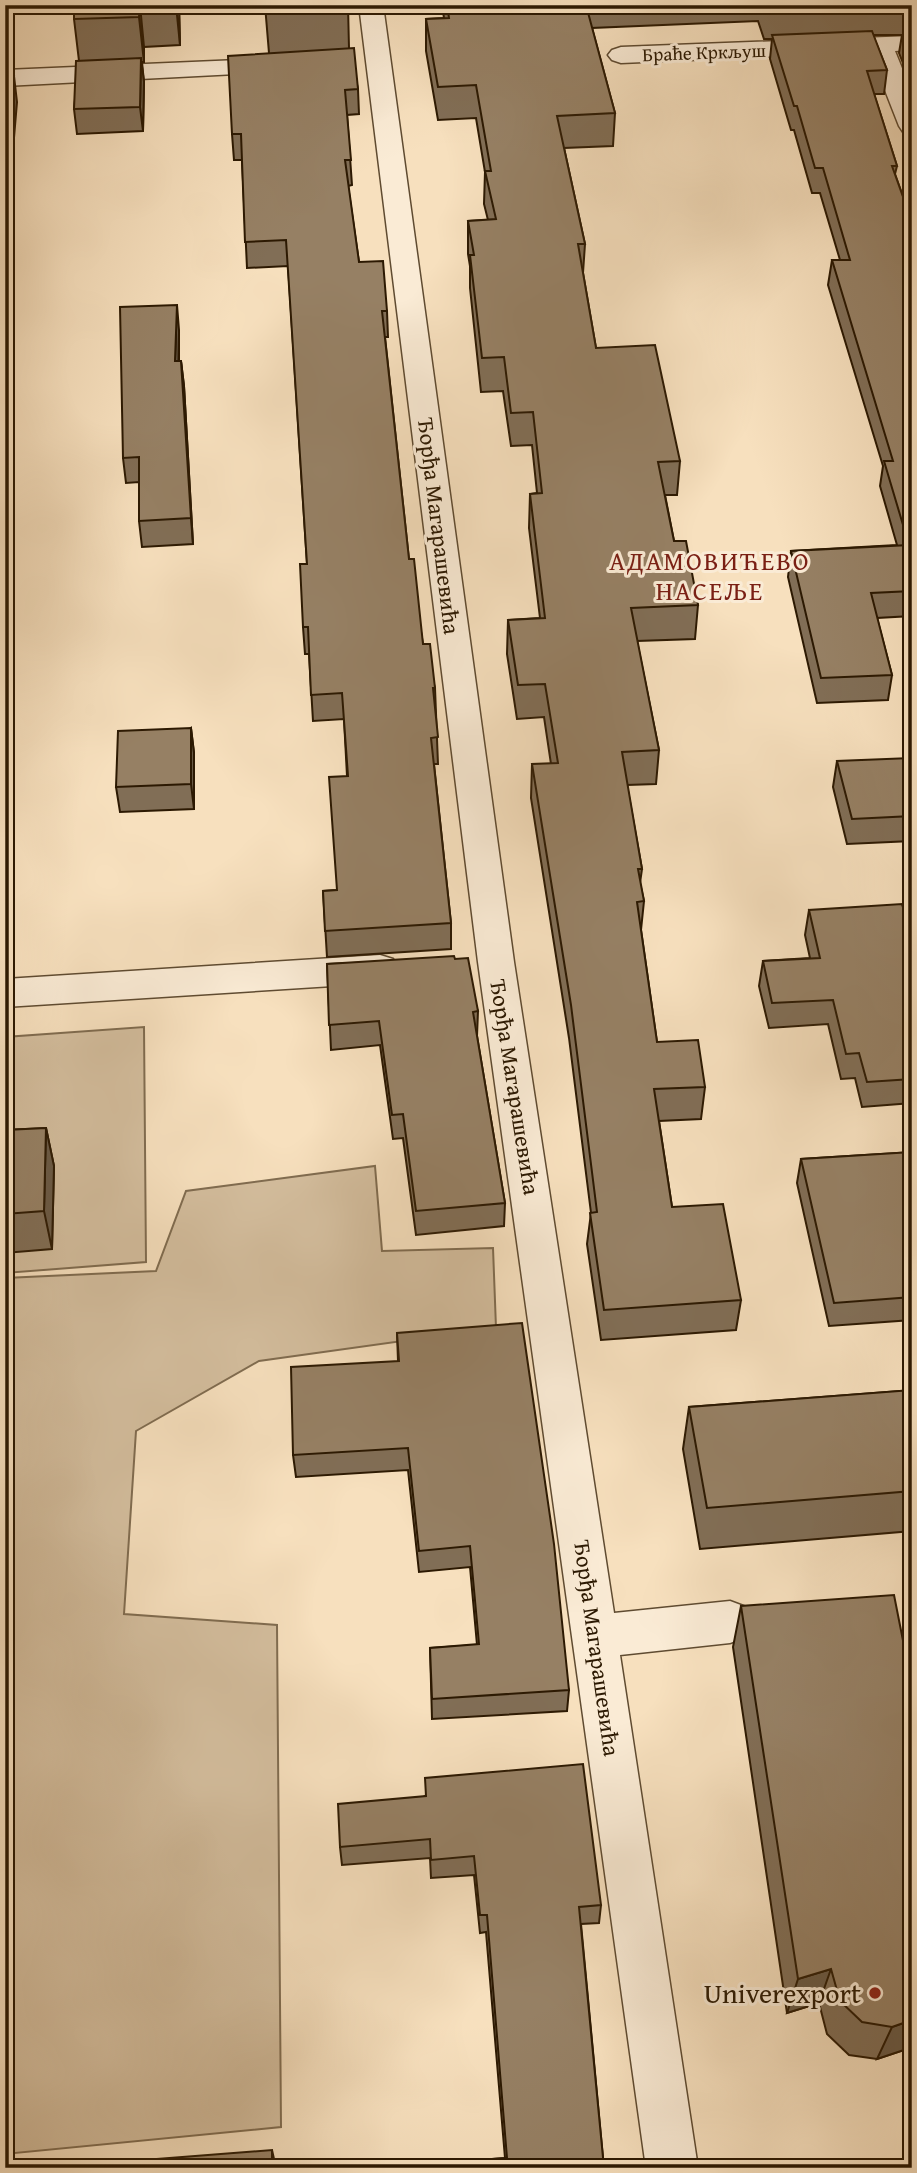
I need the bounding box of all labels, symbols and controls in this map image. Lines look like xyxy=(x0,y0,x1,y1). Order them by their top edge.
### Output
street label: Браће Кркљуш xyxy=(642,36,766,68)
street label: Ђорђа Магарашевића xyxy=(410,416,469,636)
district label: АДАМОВИЋЕВО НАСЕЉЕ xyxy=(609,541,811,610)
street label: Ђорђа Магарашевића xyxy=(482,977,549,1197)
street label: Ђорђа Магарашевића xyxy=(566,1538,629,1758)
place label: Univerexport xyxy=(704,1972,861,2013)
marker: Univerexport xyxy=(867,1985,883,2001)

